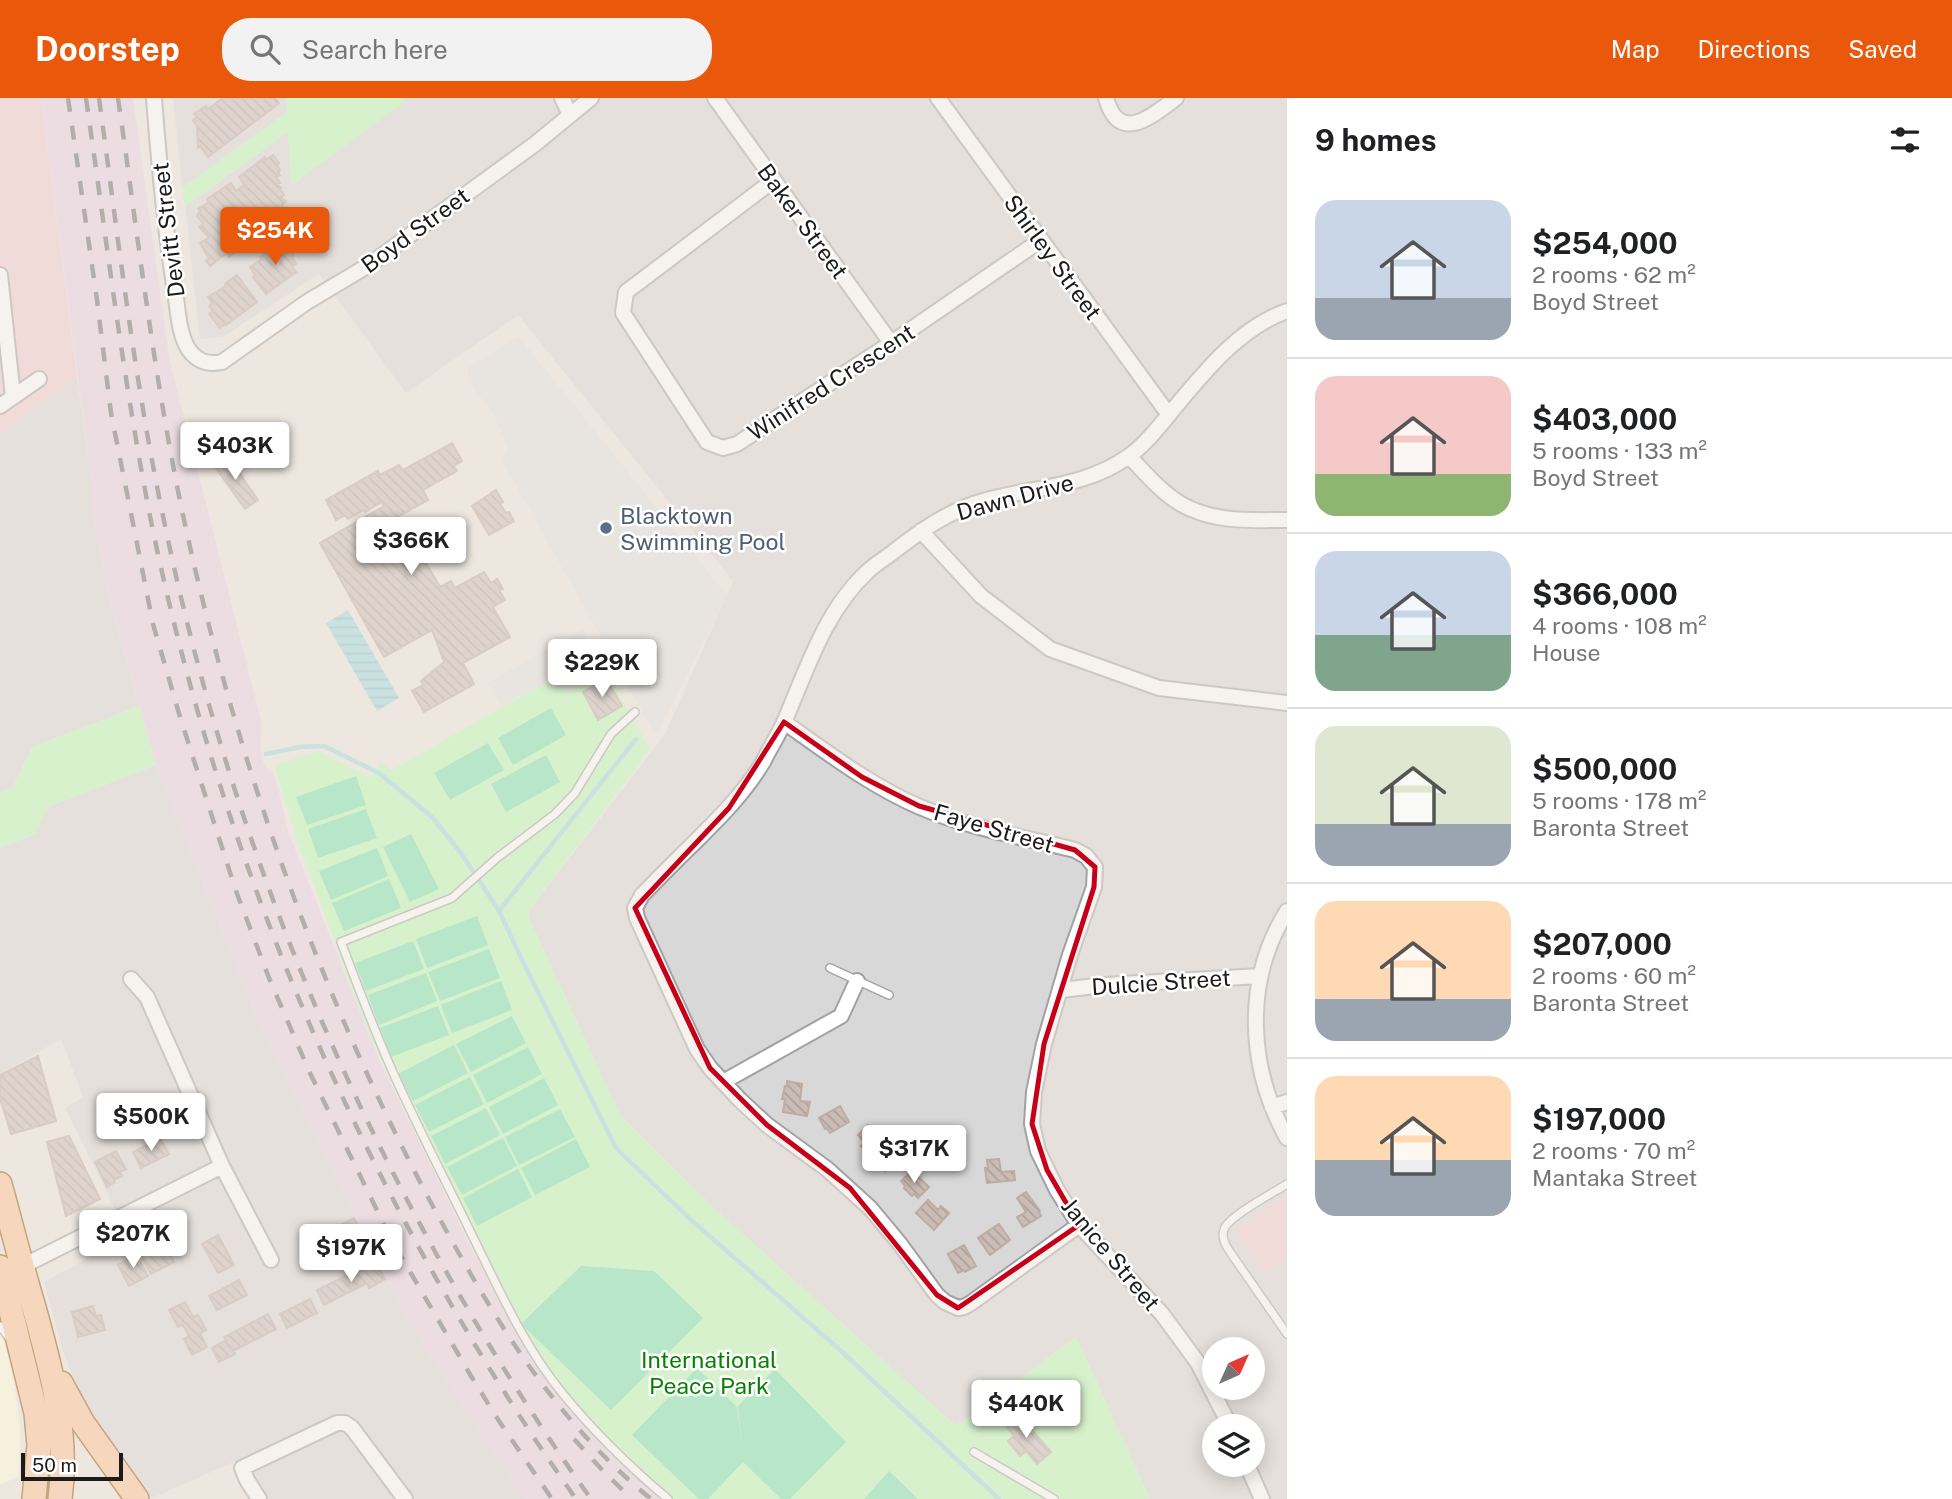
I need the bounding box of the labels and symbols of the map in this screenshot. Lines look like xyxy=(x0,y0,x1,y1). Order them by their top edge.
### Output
street label: Baker Street xyxy=(752,158,854,284)
street label: Devitt Street xyxy=(146,161,190,299)
street label: Boyd Street xyxy=(356,182,474,278)
street label: Shirley Street xyxy=(999,189,1107,325)
pin: $254K xyxy=(226,208,324,267)
street label: Winifred Crescent xyxy=(743,318,919,446)
pin: $403K xyxy=(186,422,284,482)
street label: Dawn Drive xyxy=(953,468,1077,526)
place label: Blacktown Swimming Pool xyxy=(620,502,786,555)
pin: $366K xyxy=(362,518,460,577)
marker: Blacktown Swimming Pool xyxy=(598,520,614,536)
pin: $229K xyxy=(553,640,651,699)
street label: Faye Street xyxy=(931,798,1057,858)
street label: Dulcie Street xyxy=(1090,964,1232,1000)
pin: $500K xyxy=(102,1094,200,1153)
pin: $317K xyxy=(865,1126,963,1185)
street label: Janice Street xyxy=(1056,1192,1166,1316)
pin: $207K xyxy=(84,1210,182,1270)
pin: $197K xyxy=(302,1224,400,1284)
north arrow xyxy=(1202,1337,1265,1400)
park label: International Peace Park xyxy=(641,1346,777,1399)
pin: $440K xyxy=(977,1380,1075,1440)
scale bar xyxy=(21,1450,122,1482)

